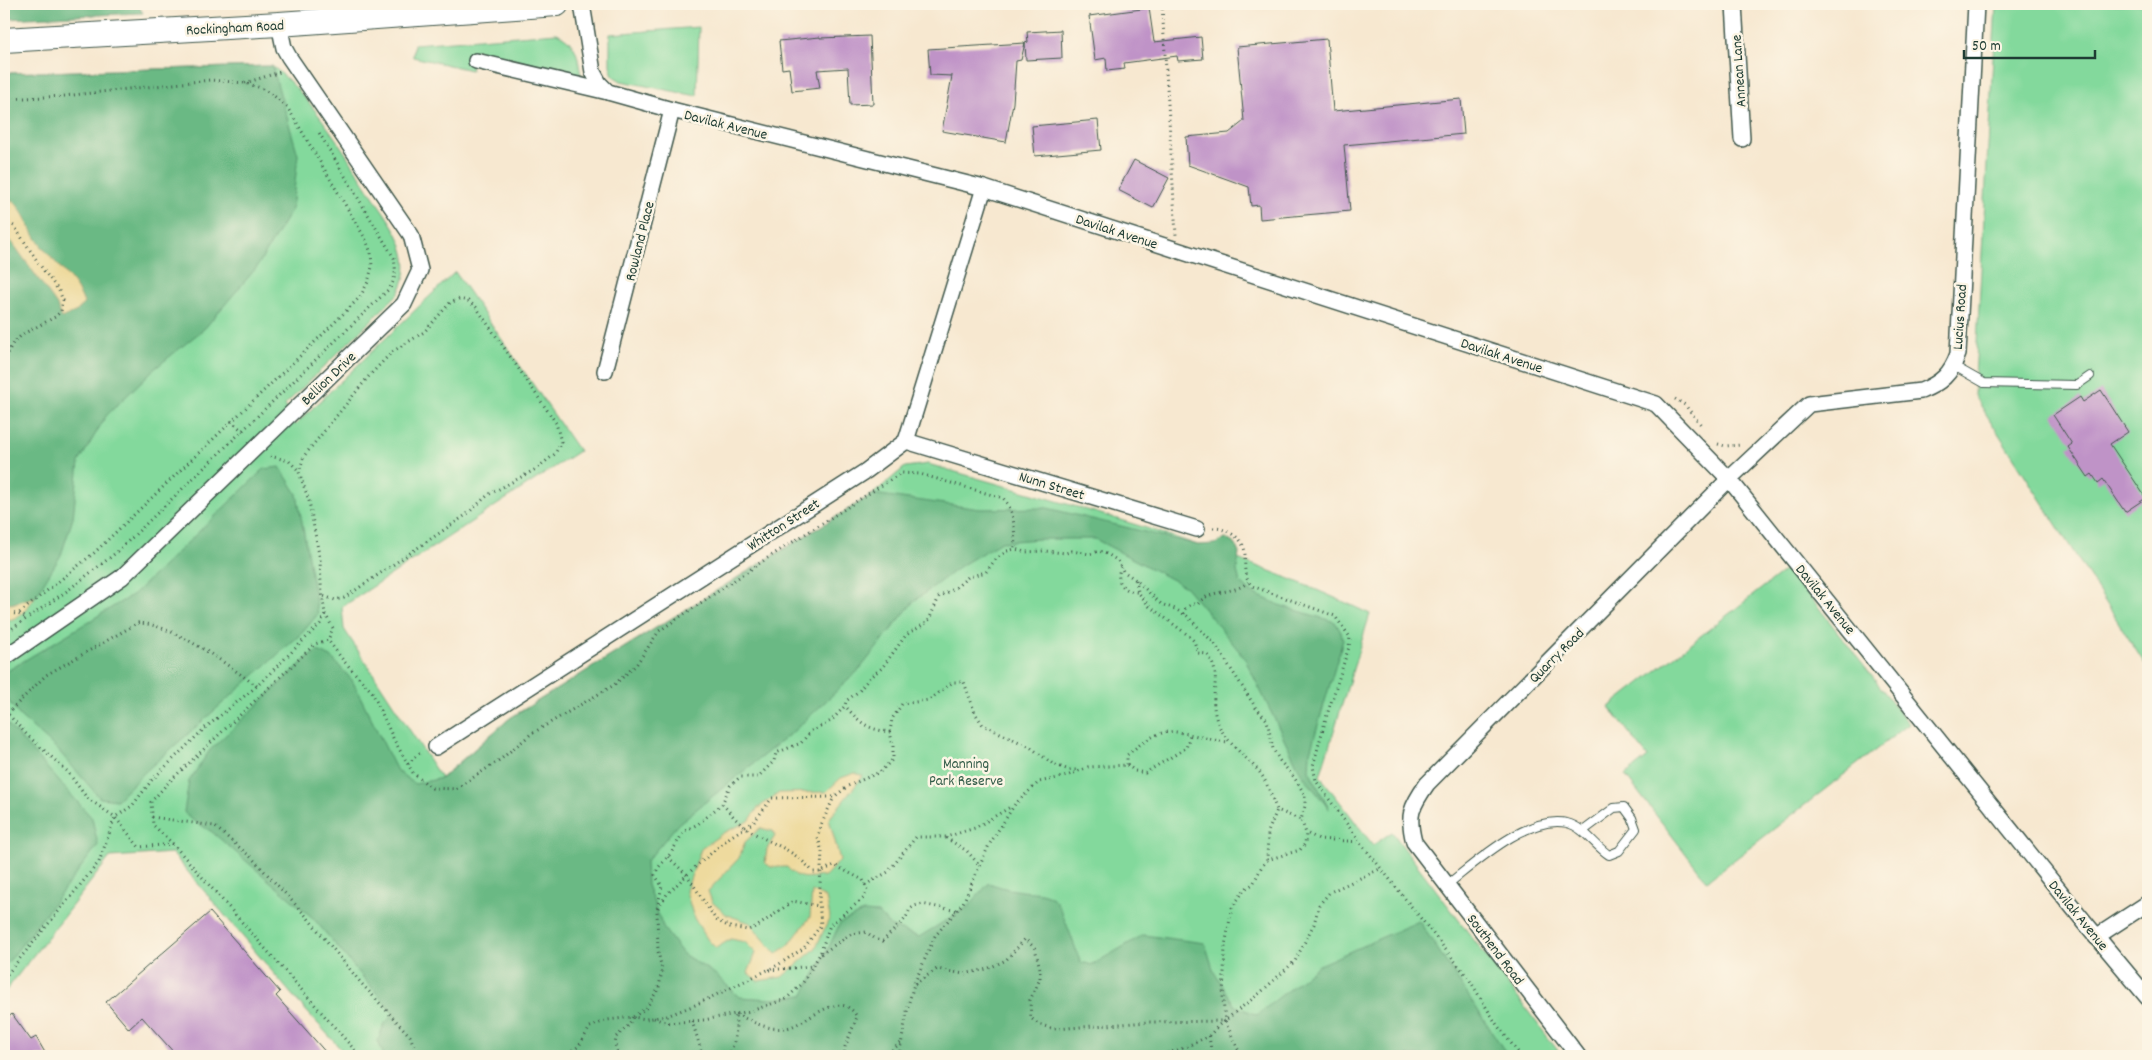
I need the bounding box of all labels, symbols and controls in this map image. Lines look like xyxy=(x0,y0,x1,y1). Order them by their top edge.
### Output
street label: Rockingham Road xyxy=(186,15,285,43)
scale bar xyxy=(1964,28,2096,60)
street label: Annean Lane xyxy=(1726,33,1754,108)
text: 50 m xyxy=(1972,36,2001,58)
street label: Davilak Avenue xyxy=(682,105,770,147)
street label: Rowland Place xyxy=(620,199,662,284)
street label: Davilak Avenue xyxy=(1073,209,1161,257)
street label: Lucius Road xyxy=(1948,284,1974,351)
street label: Davilak Avenue xyxy=(1458,333,1546,381)
street label: Bellion Drive xyxy=(297,347,362,412)
street label: Nunn Street xyxy=(1016,467,1087,507)
street label: Whitton Street xyxy=(743,494,825,557)
street label: Davilak Avenue xyxy=(1789,560,1860,641)
street label: Quarry Road xyxy=(1525,624,1590,689)
park label: Manning Park Reserve xyxy=(929,754,1004,793)
street label: Davilak Avenue xyxy=(2042,876,2113,957)
street label: Southend Road xyxy=(1460,910,1529,990)

